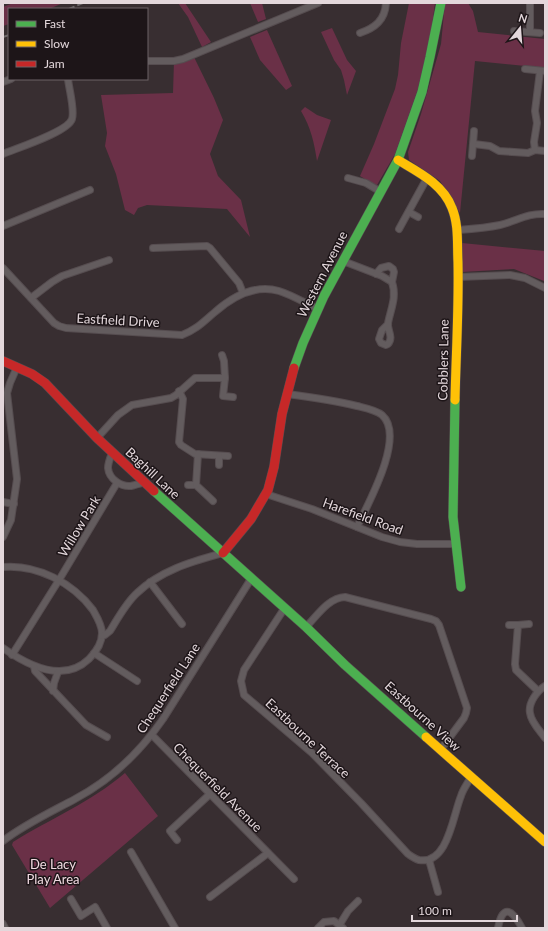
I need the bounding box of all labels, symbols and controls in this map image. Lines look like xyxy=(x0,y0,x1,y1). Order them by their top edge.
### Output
legend xyxy=(8,8,148,80)
north arrow xyxy=(500,8,540,48)
text: N xyxy=(517,11,529,25)
text: Fast xyxy=(44,16,66,31)
text: Slow xyxy=(44,36,70,51)
text: Jam xyxy=(44,56,65,71)
street label: Western Avenue xyxy=(293,228,351,320)
street label: Eastfield Drive xyxy=(76,310,160,330)
street label: Cobblers Lane xyxy=(434,319,452,401)
street label: Baghill Lane xyxy=(122,444,184,502)
street label: Willow Park xyxy=(54,492,104,560)
street label: Harefield Road xyxy=(321,494,405,538)
street label: Chequerfield Lane xyxy=(133,640,203,736)
street label: Eastbourne View xyxy=(382,678,464,754)
street label: Eastbourne Terrace xyxy=(262,695,354,781)
street label: Chequerfield Avenue xyxy=(170,739,266,835)
park label: De Lacy Play Area xyxy=(27,856,79,887)
scale bar xyxy=(412,897,517,923)
text: 100 m xyxy=(418,903,452,918)

